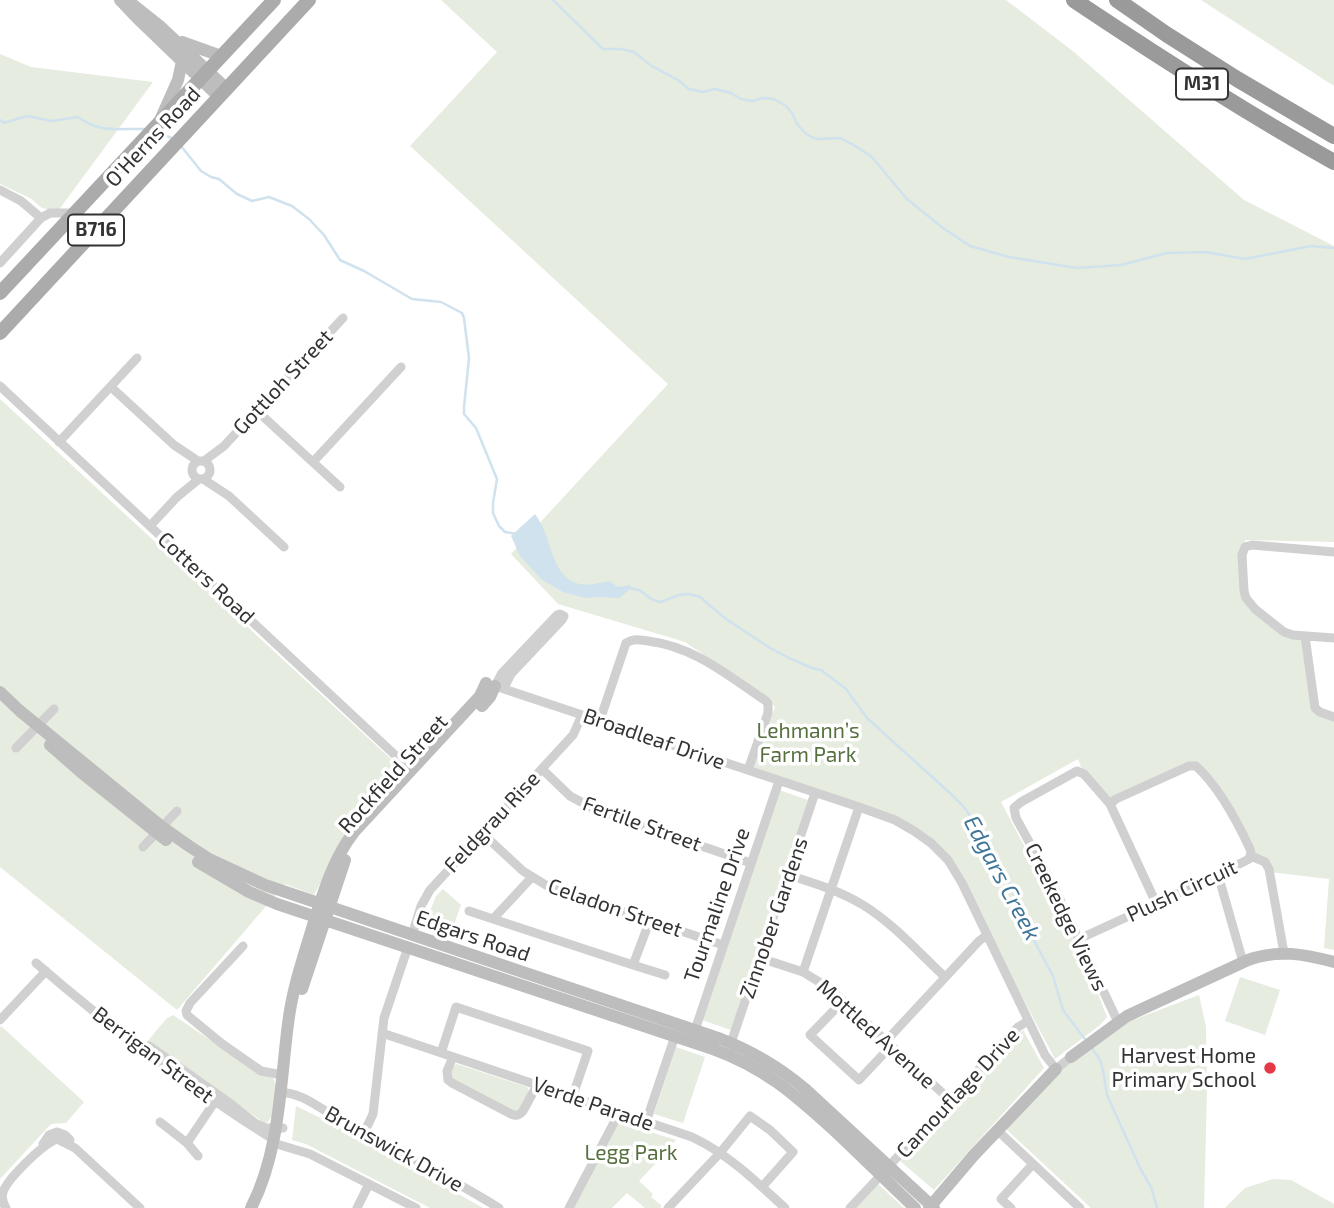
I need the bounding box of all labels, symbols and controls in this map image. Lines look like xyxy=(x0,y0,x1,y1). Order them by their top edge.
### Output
road number: M31 xyxy=(1176,68,1228,100)
street label: O'Herns Road xyxy=(100,82,206,192)
road number: B716 xyxy=(68,214,124,246)
street label: Gottloh Street xyxy=(228,324,338,440)
street label: Cotters Road xyxy=(152,527,260,629)
street label: Broadleaf Drive xyxy=(580,703,728,775)
street label: Rockfield Street xyxy=(333,709,453,839)
park label: Lehmann’s Farm Park xyxy=(756,718,860,768)
street label: Feldgrau Rise xyxy=(439,766,545,878)
street label: Fertile Street xyxy=(579,791,705,857)
water label: Edgars Creek xyxy=(958,811,1046,945)
street label: Tourmaline Drive xyxy=(679,825,755,985)
street label: Zinnober Gardens xyxy=(735,834,813,1002)
street label: Creekedge Views xyxy=(1019,839,1113,995)
street label: Plush Circuit xyxy=(1123,854,1241,928)
street label: Celadon Street xyxy=(545,873,685,943)
street label: Edgars Road xyxy=(413,905,533,967)
street label: Mottled Avenue xyxy=(811,974,941,1094)
street label: Berrigan Street xyxy=(88,1001,218,1109)
street label: Camouflage Drive xyxy=(891,1023,1025,1163)
place label: Harvest Home Primary School xyxy=(1111,1043,1256,1093)
marker: Harvest Home Primary School xyxy=(1262,1060,1278,1076)
street label: Verde Parade xyxy=(529,1071,657,1137)
street label: Brunswick Drive xyxy=(320,1101,468,1197)
park label: Legg Park xyxy=(584,1140,678,1166)

